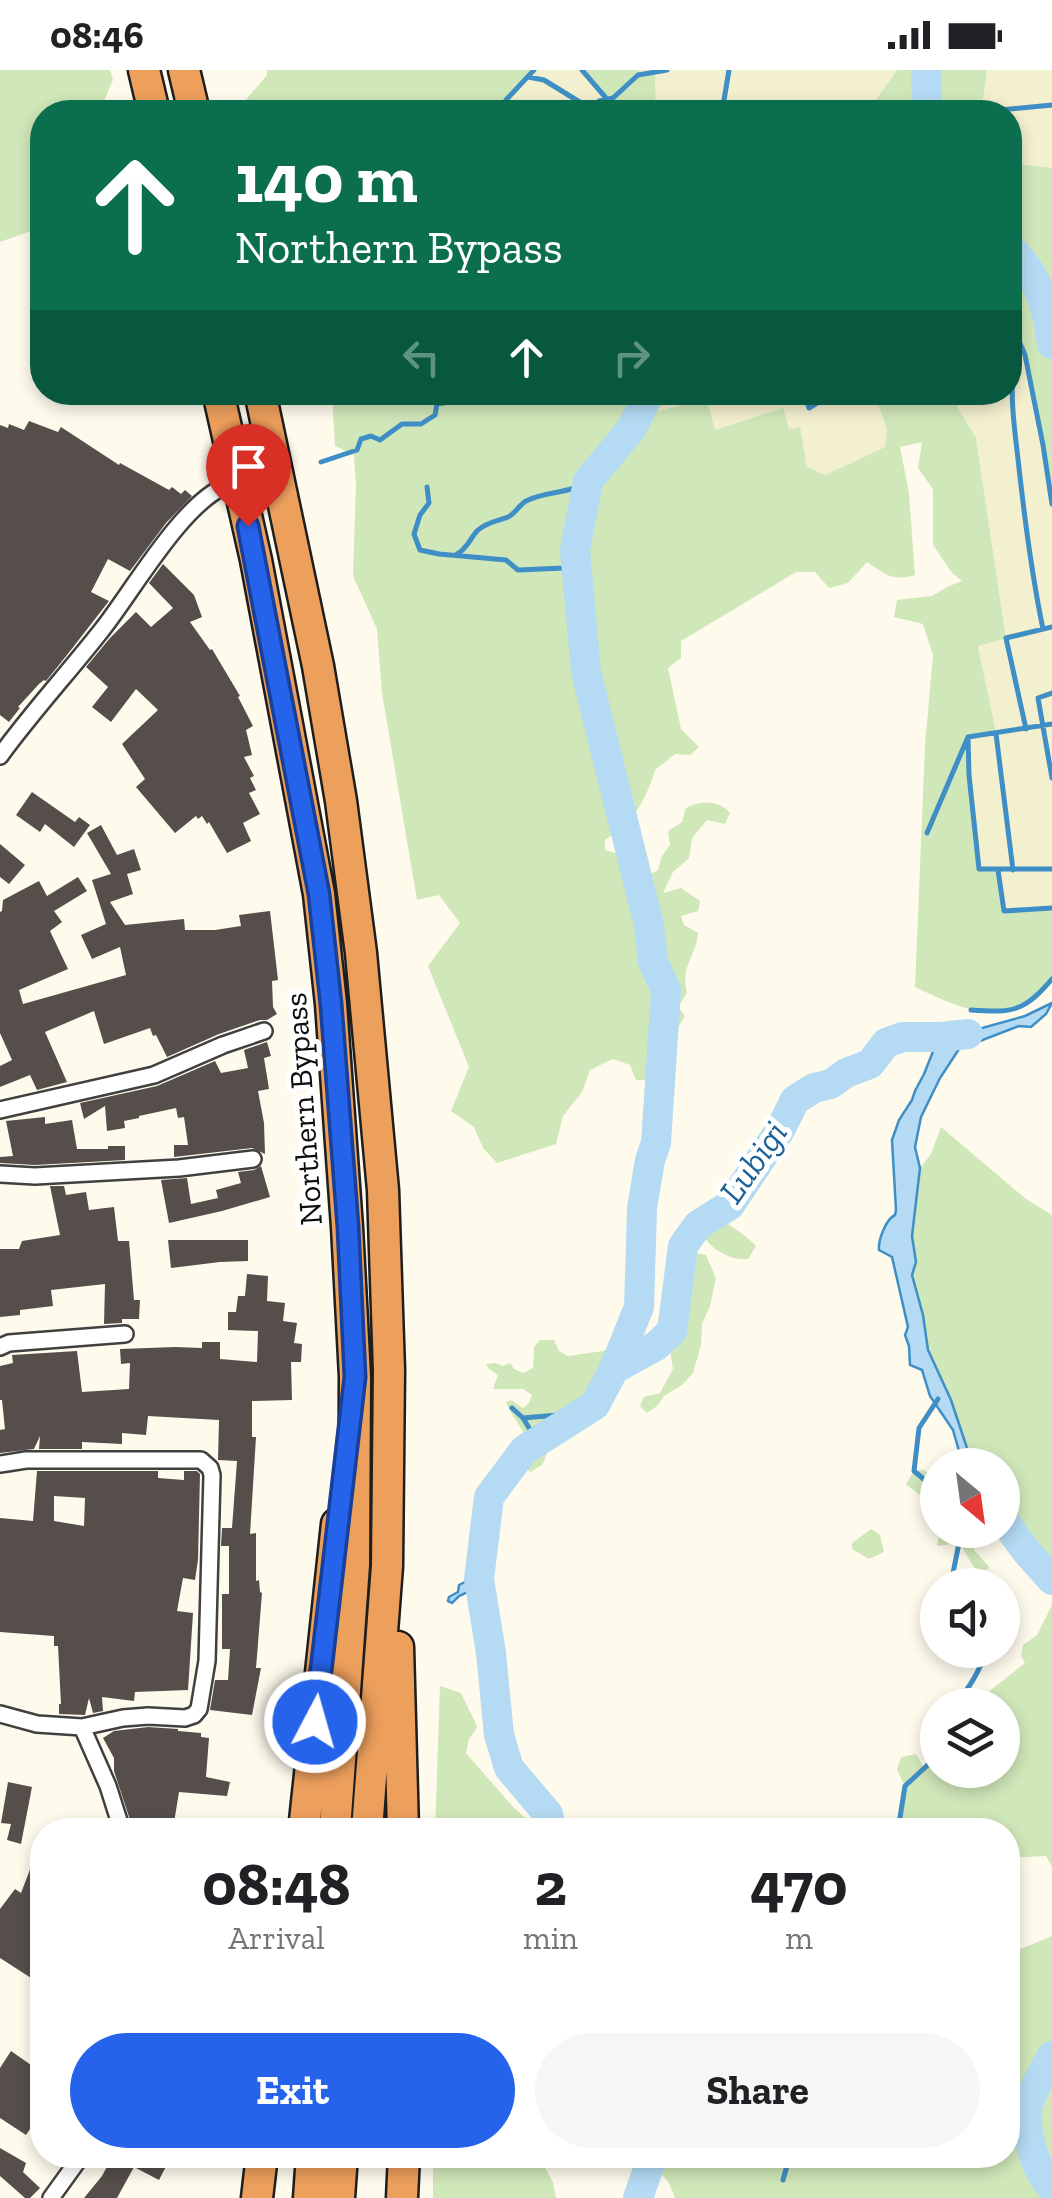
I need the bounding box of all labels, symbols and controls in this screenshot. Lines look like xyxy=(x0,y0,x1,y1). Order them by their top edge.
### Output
text: 08:46 xyxy=(50,12,144,58)
text: 140 m xyxy=(235,136,418,220)
icon: ahead xyxy=(70,140,200,270)
text: Northern Bypass xyxy=(235,221,563,275)
icon: left xyxy=(394,330,449,385)
icon: ahead xyxy=(499,330,554,385)
icon: right xyxy=(604,330,659,385)
pin xyxy=(206,424,291,527)
icon: arrive xyxy=(221,439,276,494)
street label: Northern Bypass xyxy=(276,991,330,1227)
water label: Lubigi xyxy=(710,1113,796,1211)
north arrow xyxy=(920,1448,1020,1548)
map controls xyxy=(920,1448,1020,1788)
button: sound xyxy=(920,1568,1020,1668)
position arrow xyxy=(263,1670,367,1774)
button: layers xyxy=(920,1688,1020,1788)
text: 08:48 xyxy=(202,1848,351,1920)
text: 2 xyxy=(534,1848,567,1920)
text: 470 xyxy=(750,1848,848,1920)
text: Arrival xyxy=(228,1919,325,1957)
text: min xyxy=(523,1919,578,1957)
text: m xyxy=(785,1919,813,1957)
button: Exit xyxy=(70,2033,515,2148)
button: Share xyxy=(535,2033,980,2148)

